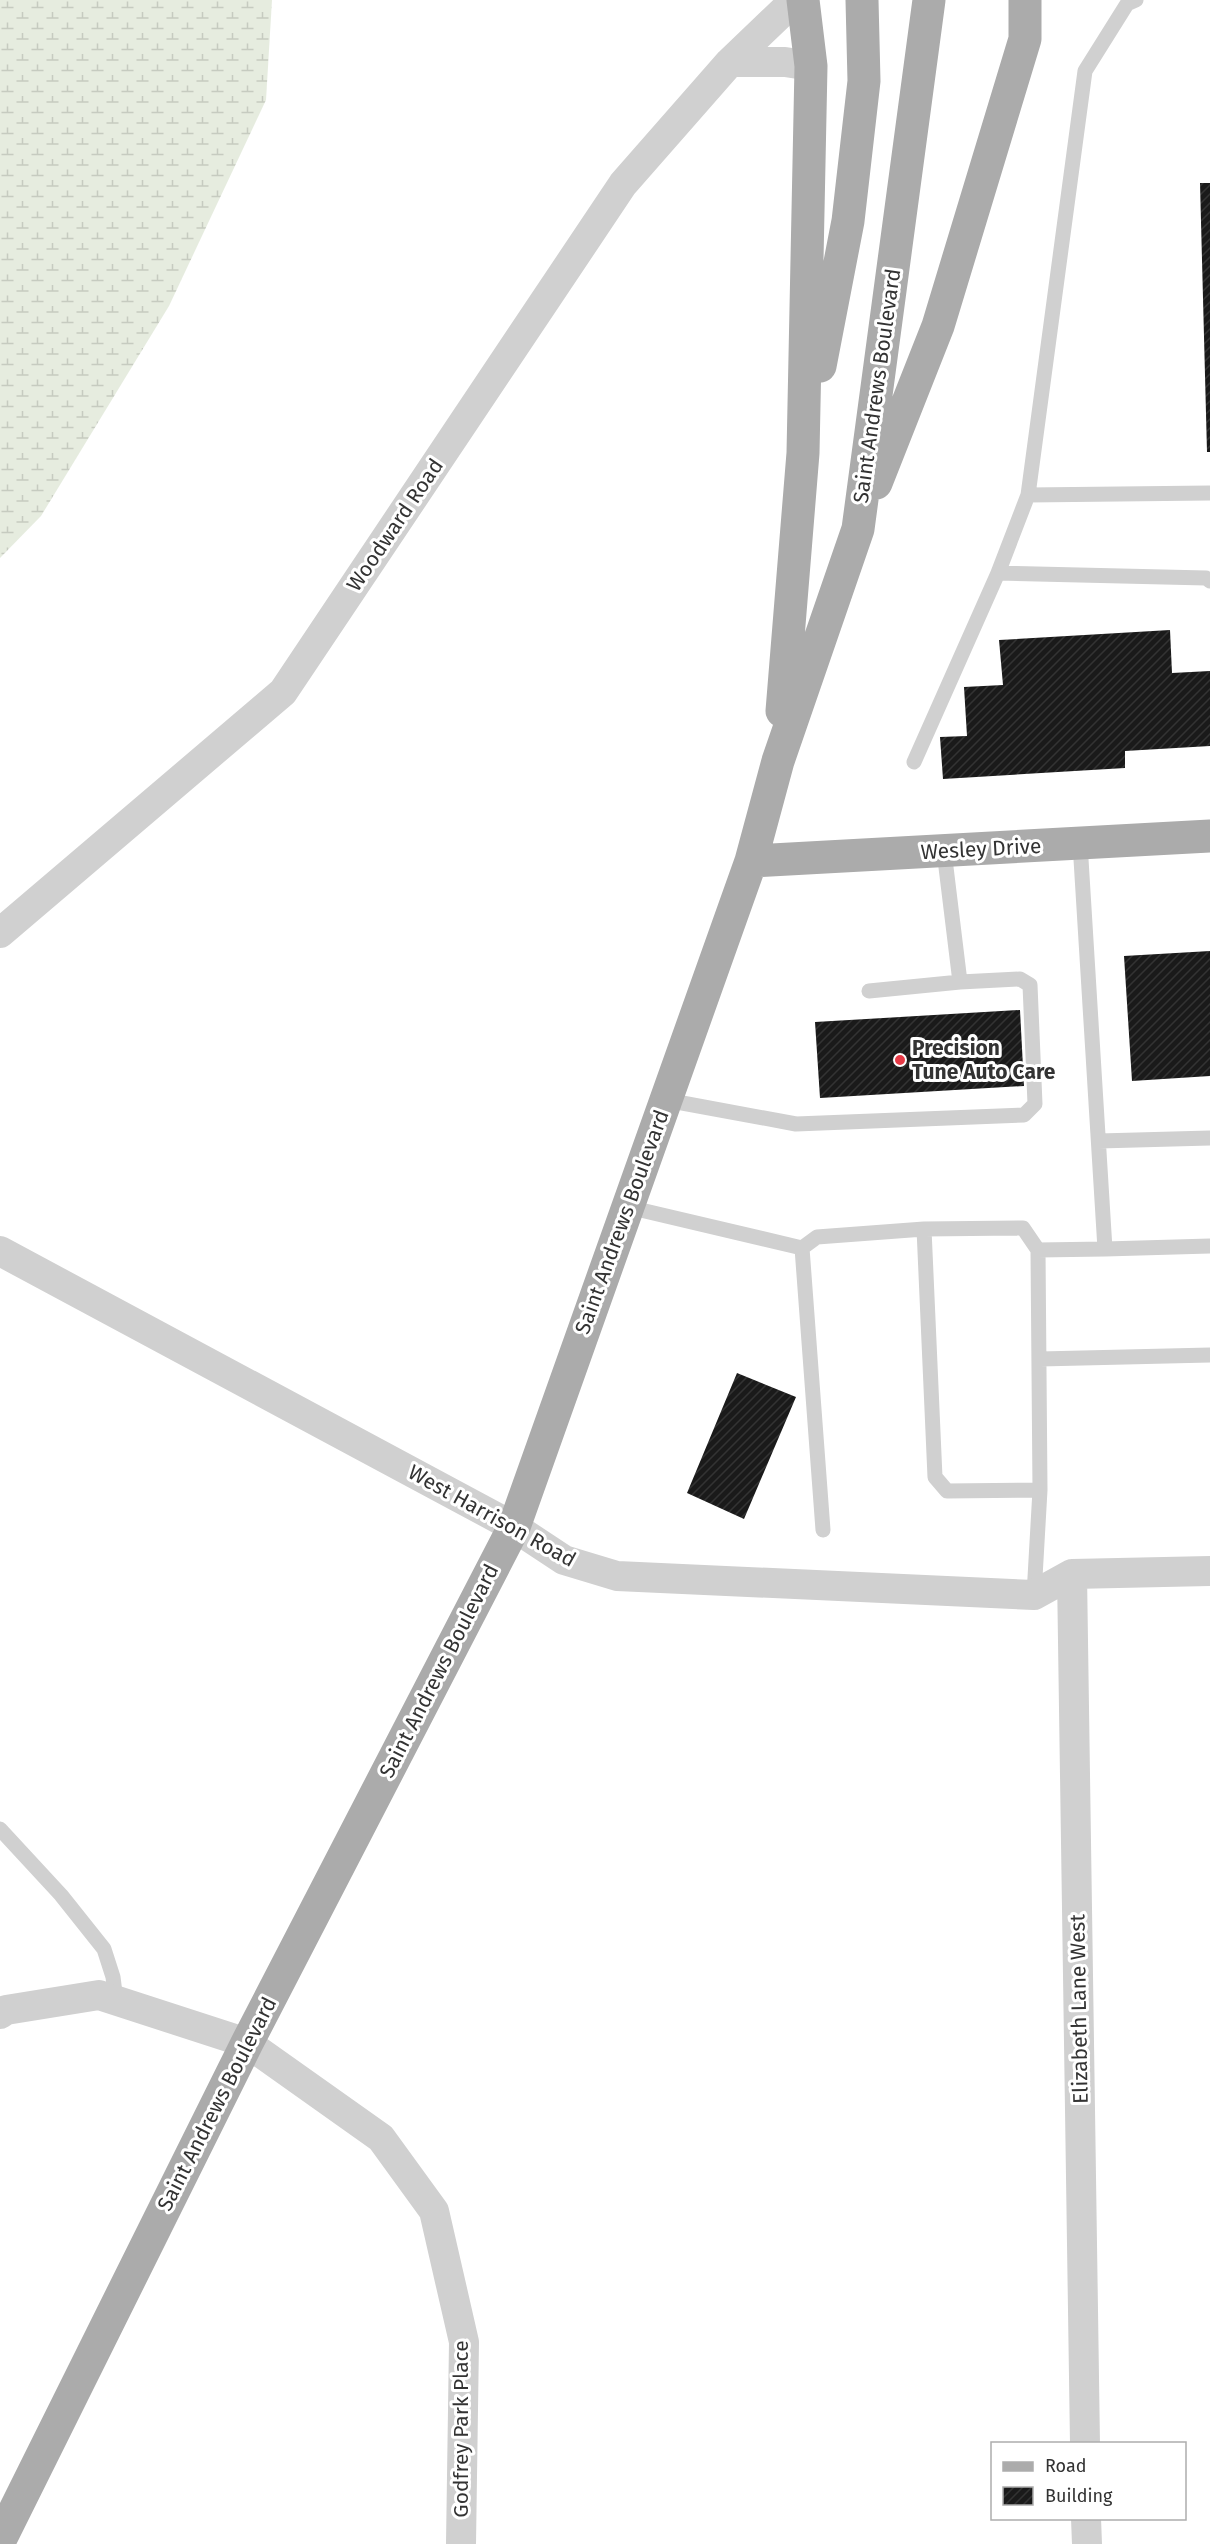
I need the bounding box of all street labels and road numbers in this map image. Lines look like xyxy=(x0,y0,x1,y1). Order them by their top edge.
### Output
street label: Saint Andrews Boulevard xyxy=(848,267,906,505)
street label: Woodward Road xyxy=(341,454,449,596)
street label: Wesley Drive xyxy=(920,833,1042,865)
street label: Saint Andrews Boulevard xyxy=(569,1106,675,1338)
street label: West Harrison Road xyxy=(404,1459,580,1573)
street label: Saint Andrews Boulevard xyxy=(374,1560,504,1782)
street label: Elizabeth Lane West xyxy=(1064,1913,1094,2104)
street label: Saint Andrews Boulevard xyxy=(152,1993,282,2215)
street label: Godfrey Park Place xyxy=(448,2340,474,2518)

